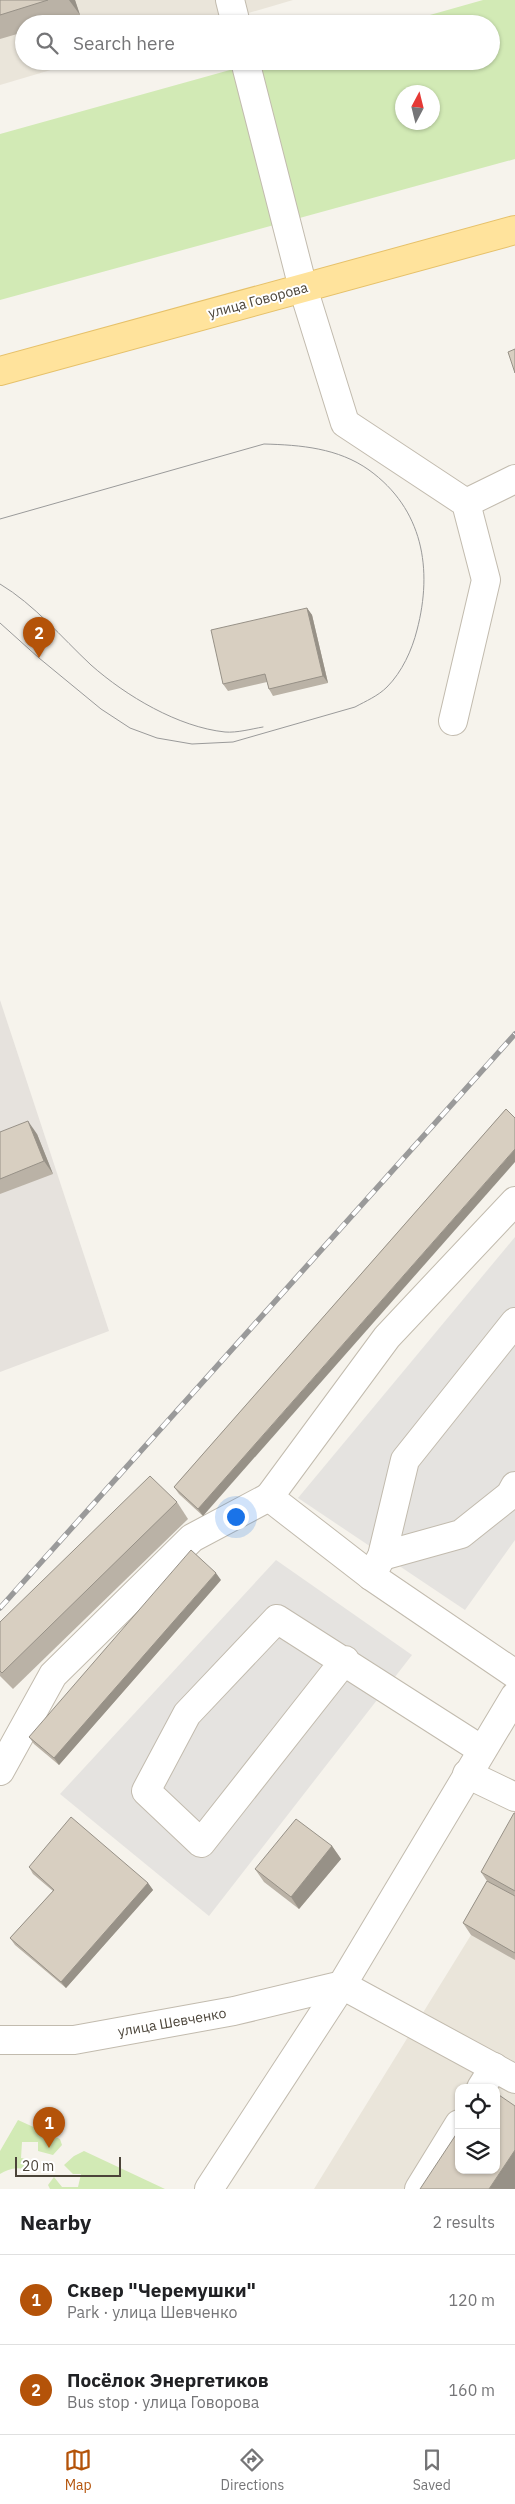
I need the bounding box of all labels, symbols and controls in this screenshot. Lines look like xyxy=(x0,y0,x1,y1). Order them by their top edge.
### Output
search box xyxy=(15,15,500,70)
icon: search xyxy=(33,29,61,57)
text: Search here xyxy=(73,31,175,55)
north arrow xyxy=(395,85,440,130)
street label: улица Говорова xyxy=(206,278,310,322)
pin: 2 xyxy=(23,617,55,658)
your location xyxy=(223,1504,249,1530)
street label: улица Шевченко xyxy=(116,2004,228,2040)
map controls xyxy=(455,2084,500,2174)
button: locate xyxy=(455,2084,500,2129)
pin: 1 xyxy=(33,2107,65,2148)
button: layers xyxy=(455,2129,500,2174)
scale bar xyxy=(15,2154,121,2177)
text: 20 m xyxy=(22,2157,54,2175)
text: Nearby xyxy=(20,2208,91,2236)
text: 2 results xyxy=(432,2212,495,2232)
text: Сквер "Черемушки" xyxy=(67,2278,256,2302)
text: 1 xyxy=(31,2290,41,2310)
text: 120 m xyxy=(448,2290,495,2310)
text: Park · улица Шевченко xyxy=(67,2302,237,2322)
text: Посёлок Энергетиков xyxy=(67,2368,269,2392)
text: 2 xyxy=(31,2380,41,2400)
text: 160 m xyxy=(448,2380,495,2400)
text: Bus stop · улица Говорова xyxy=(67,2392,259,2412)
tab: Map xyxy=(64,2446,92,2494)
tab: Directions xyxy=(221,2446,284,2494)
tab: Saved xyxy=(413,2446,451,2494)

